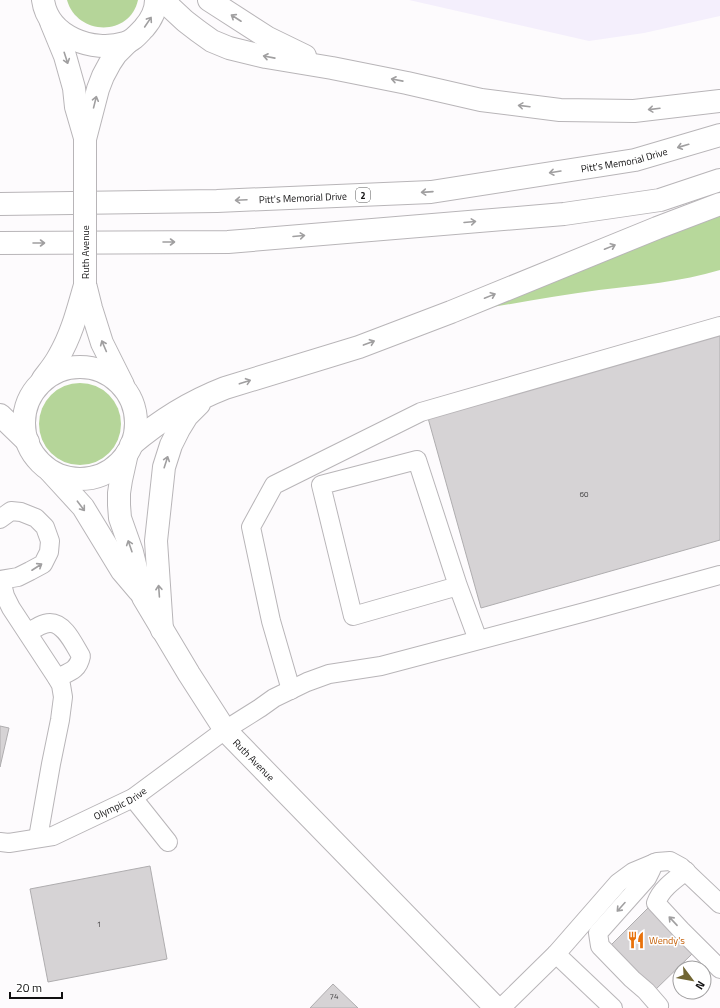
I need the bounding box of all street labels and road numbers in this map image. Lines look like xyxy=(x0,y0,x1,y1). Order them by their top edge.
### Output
street label: Pitt's Memorial Drive xyxy=(580,143,669,176)
street label: Pitt's Memorial Drive xyxy=(258,188,347,207)
road number: 2 xyxy=(356,188,370,202)
street label: Ruth Avenue xyxy=(78,225,93,279)
street label: Ruth Avenue xyxy=(230,735,278,784)
street label: Olympic Drive xyxy=(91,783,149,823)

